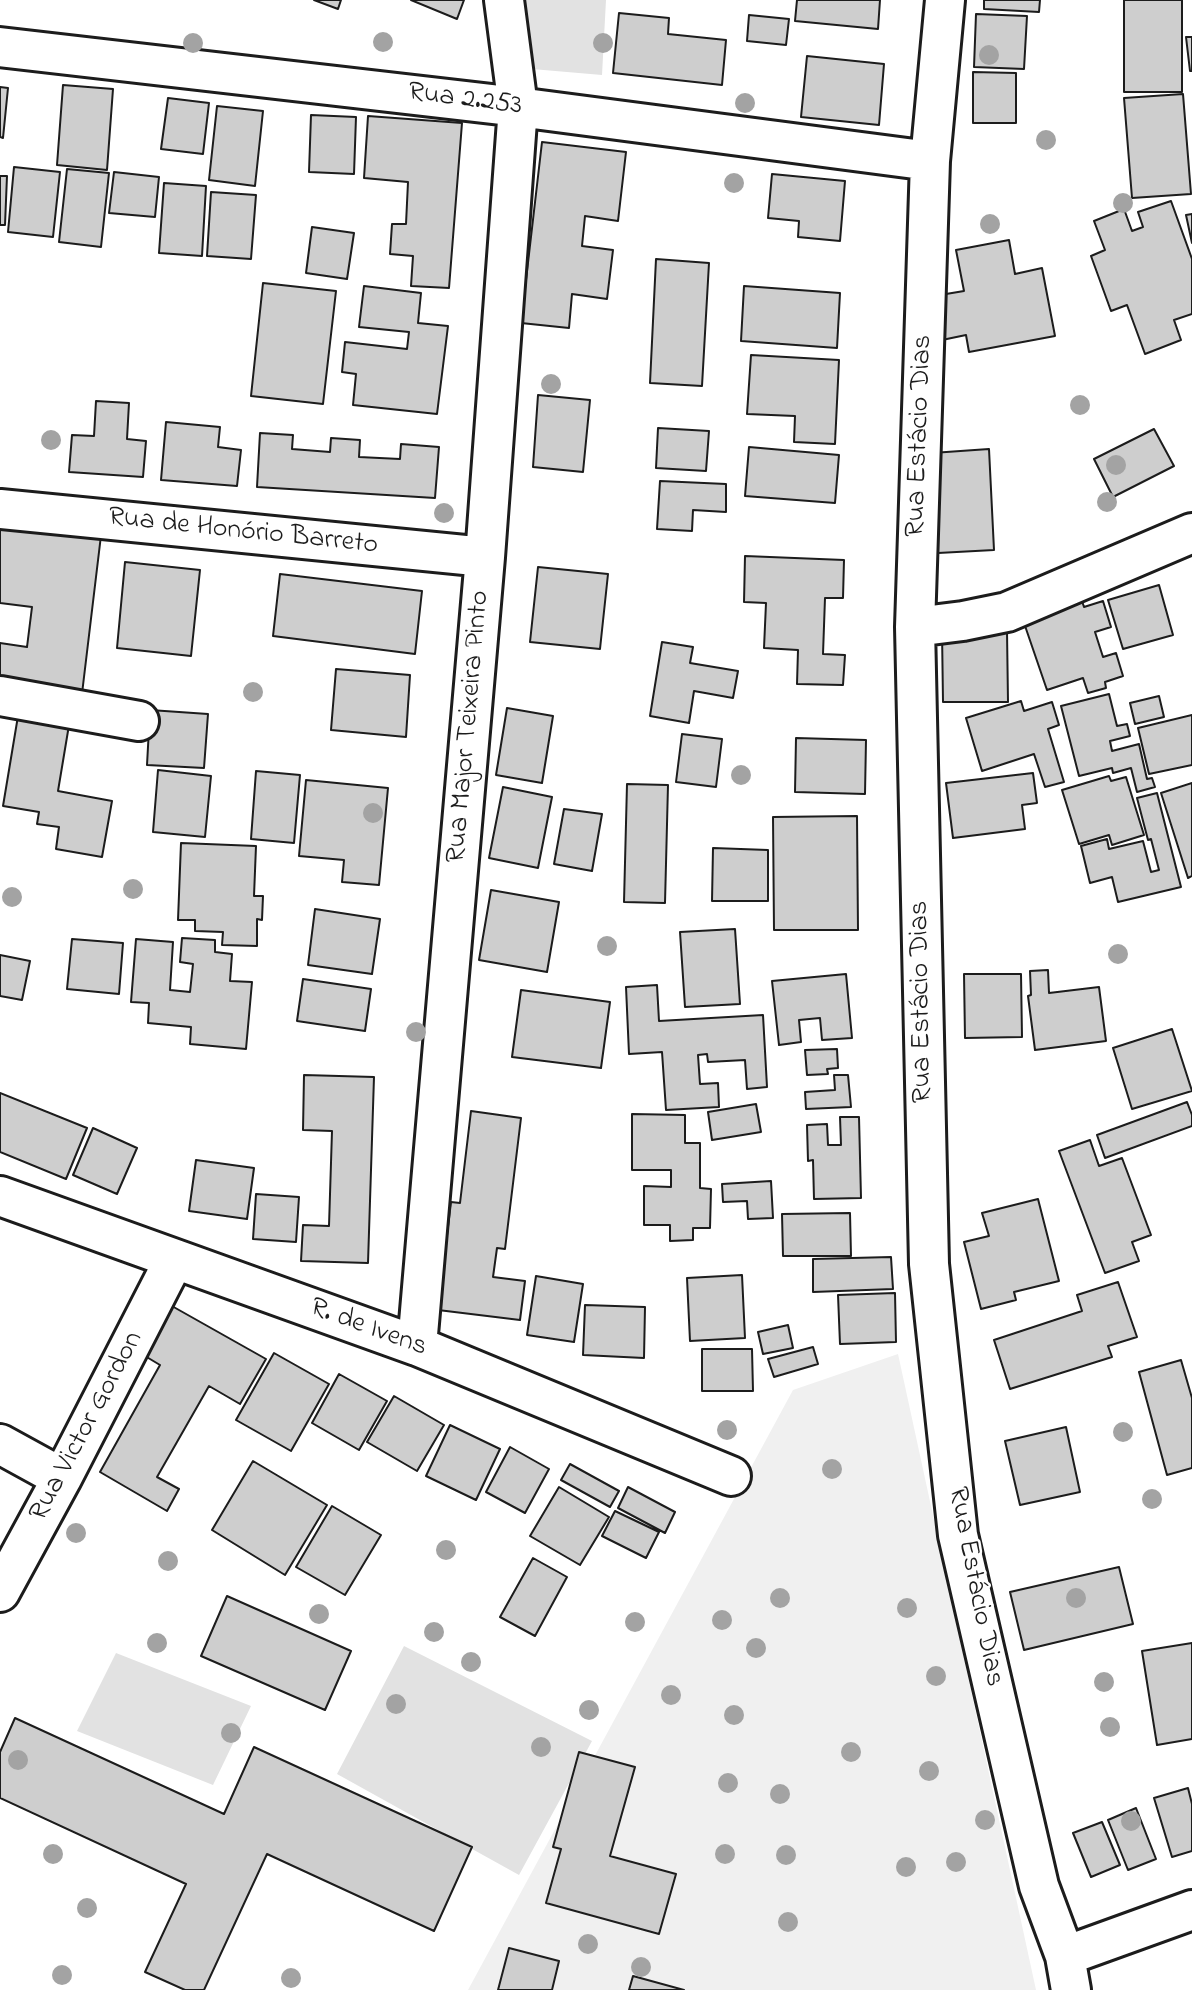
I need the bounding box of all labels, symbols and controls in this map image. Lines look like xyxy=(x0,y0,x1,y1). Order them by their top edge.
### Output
street label: Rua 2.253 xyxy=(406,77,524,125)
street label: Rua Estácio Dias xyxy=(901,334,941,538)
street label: Rua de Honório Barreto xyxy=(106,502,380,564)
street label: Rua Major Teixeira Pinto xyxy=(441,589,499,865)
street label: Rua Estácio Dias xyxy=(904,901,942,1103)
street label: R. de Ivens xyxy=(305,1292,431,1366)
street label: Rua Victor Gordon xyxy=(24,1326,152,1528)
street label: Rua Estácio Dias xyxy=(938,1484,1010,1690)

